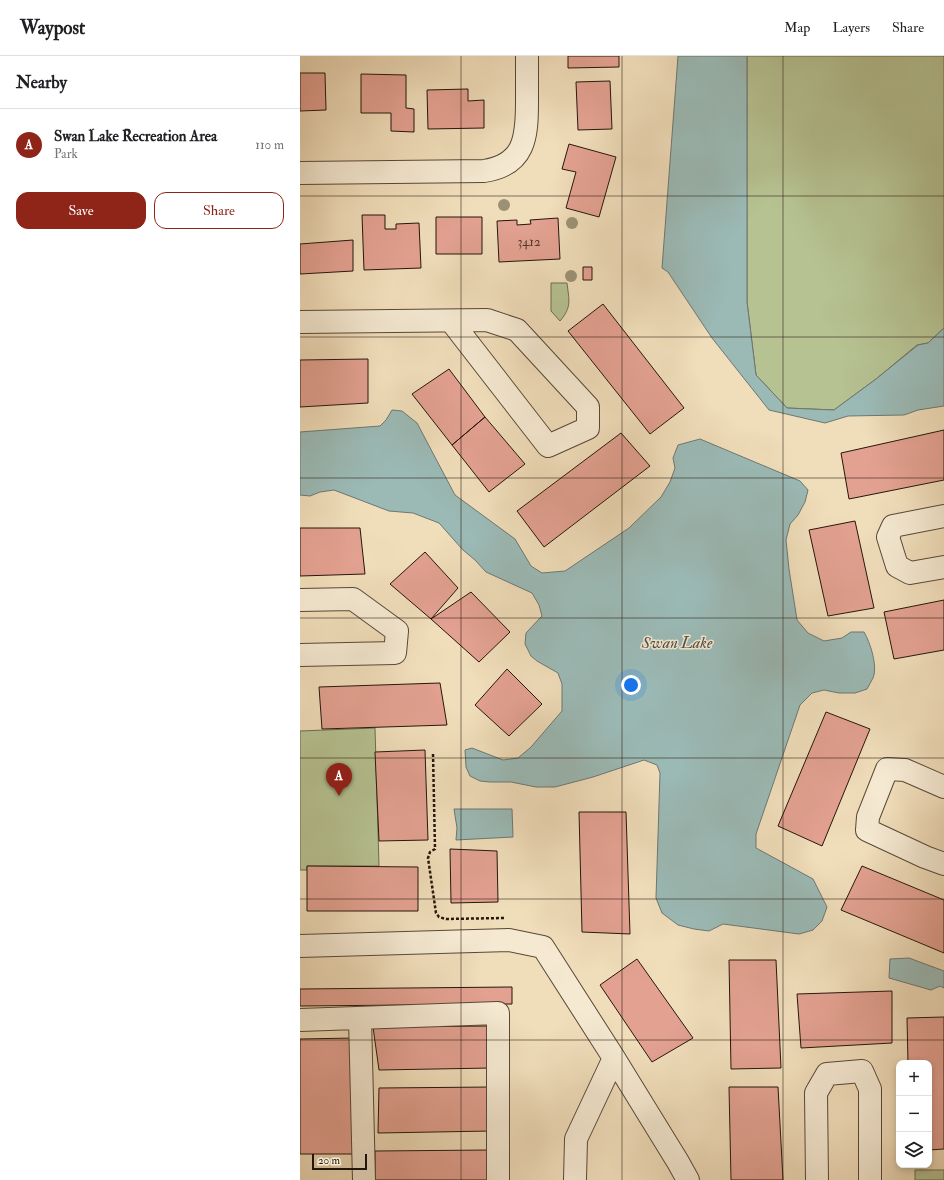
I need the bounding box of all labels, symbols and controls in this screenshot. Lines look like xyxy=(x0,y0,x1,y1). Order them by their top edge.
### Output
text: Waypost xyxy=(20,16,85,40)
text: Map xyxy=(784,19,810,36)
text: Layers xyxy=(832,19,870,36)
text: Share xyxy=(892,19,924,36)
text: Nearby xyxy=(16,72,67,93)
text: Swan Lake Recreation Area xyxy=(54,127,217,146)
text: A xyxy=(25,137,33,153)
text: 110 m xyxy=(255,137,284,153)
text: Park xyxy=(54,146,78,162)
button: Save xyxy=(16,192,146,229)
button: Share xyxy=(154,192,284,229)
house number: 3412 xyxy=(517,234,541,250)
water label: Swan Lake xyxy=(641,633,713,653)
your location xyxy=(621,675,641,695)
pin: A xyxy=(326,763,352,796)
map controls xyxy=(896,1060,932,1168)
button: + xyxy=(896,1060,932,1096)
button: − xyxy=(896,1096,932,1132)
button: layers xyxy=(896,1132,932,1168)
scale bar xyxy=(312,1152,367,1171)
text: 20 m xyxy=(318,1154,340,1167)

